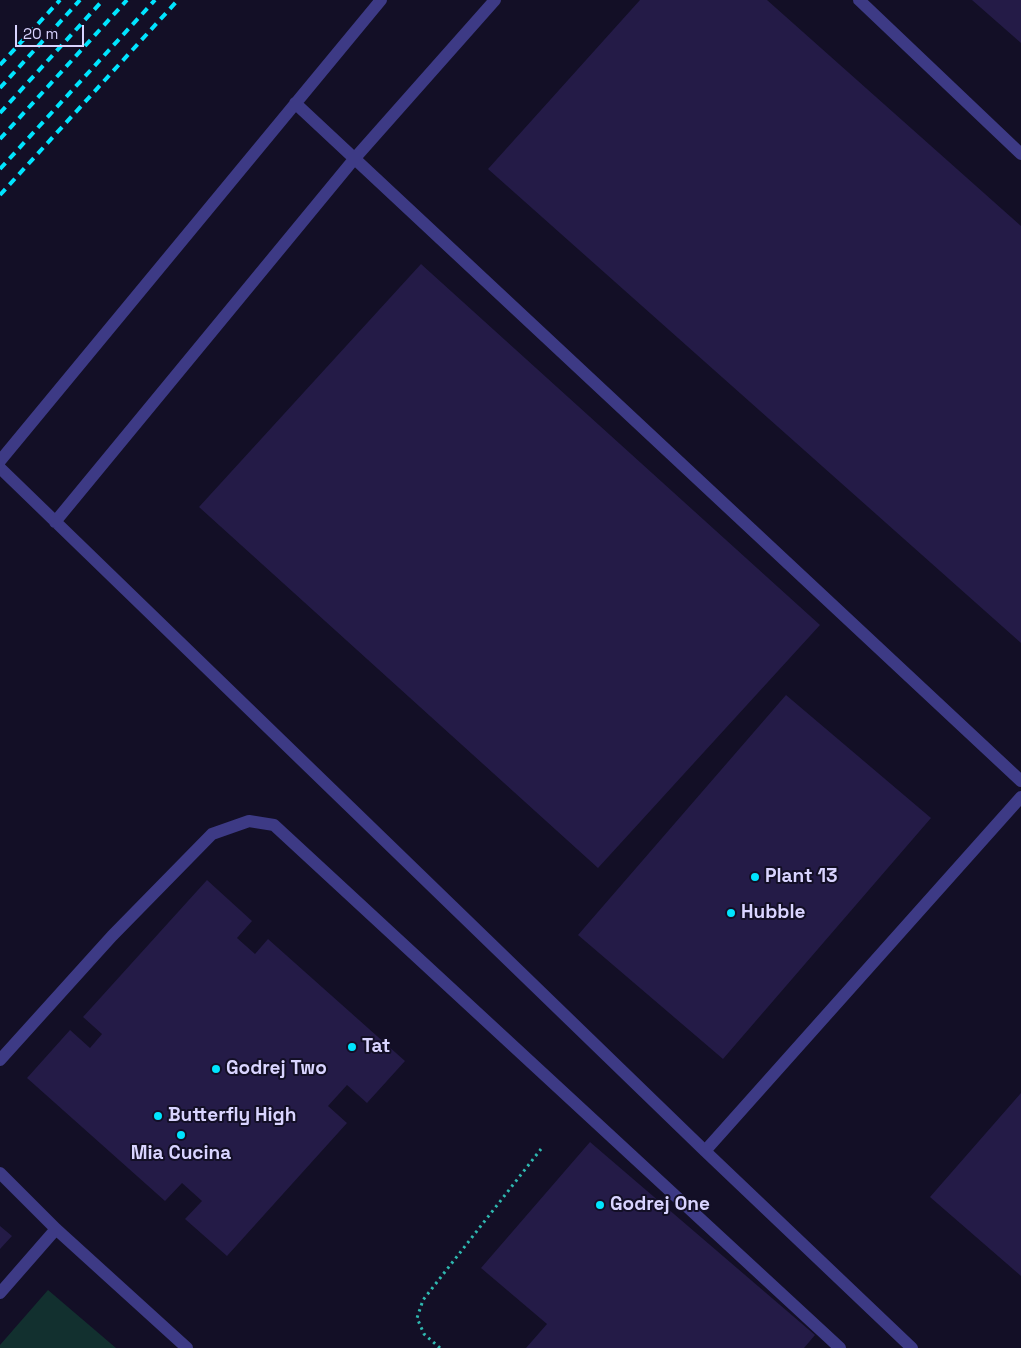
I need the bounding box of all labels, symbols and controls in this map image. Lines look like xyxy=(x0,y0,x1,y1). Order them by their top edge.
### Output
scale bar xyxy=(18,15,86,47)
text: 20 m xyxy=(23,24,58,43)
place label: Plant 13 xyxy=(765,866,838,888)
marker: Plant 13 xyxy=(749,871,761,883)
place label: Hubble xyxy=(741,902,805,924)
marker: Hubble xyxy=(725,907,737,919)
place label: Tat xyxy=(362,1036,390,1058)
marker: Tat xyxy=(346,1041,358,1053)
place label: Godrej Two xyxy=(226,1058,327,1080)
marker: Godrej Two xyxy=(210,1063,222,1075)
place label: Butterfly High xyxy=(168,1105,296,1127)
marker: Butterfly High xyxy=(152,1110,164,1122)
marker: Mia Cucina xyxy=(175,1129,187,1141)
place label: Mia Cucina xyxy=(131,1143,231,1165)
place label: Godrej One xyxy=(610,1194,710,1216)
marker: Godrej One xyxy=(594,1199,606,1211)

